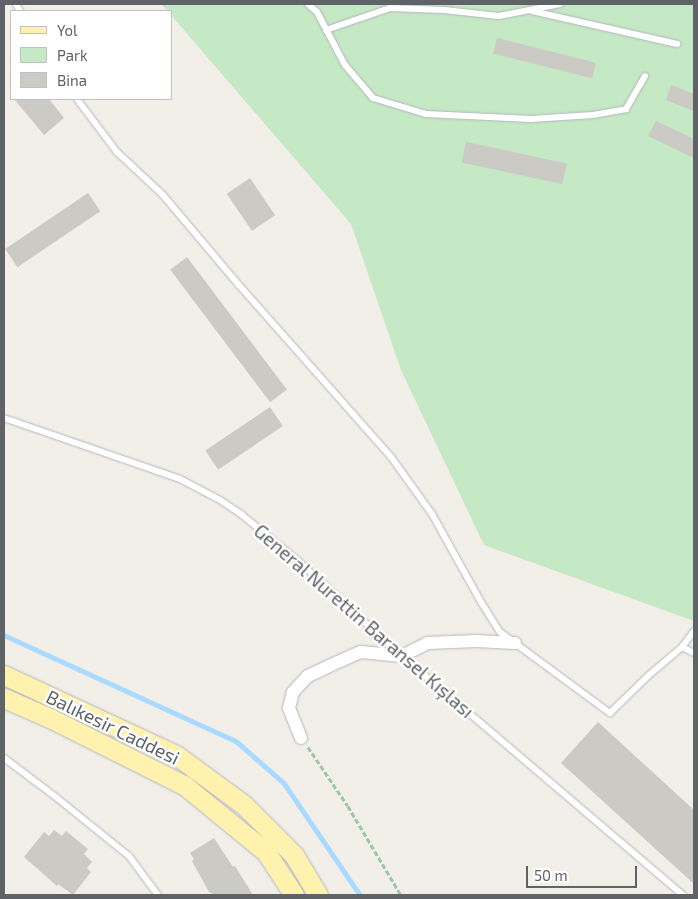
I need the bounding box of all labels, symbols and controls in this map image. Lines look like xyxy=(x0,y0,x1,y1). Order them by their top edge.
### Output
legend xyxy=(10,10,172,100)
text: Yol xyxy=(57,21,78,39)
text: Park xyxy=(57,46,88,64)
text: Bina xyxy=(57,71,87,89)
street label: General Nurettin Baransel Kışlası xyxy=(249,519,479,723)
street label: Balıkesir Caddesi xyxy=(42,685,184,769)
scale bar xyxy=(528,856,639,888)
text: 50 m xyxy=(534,866,568,884)

